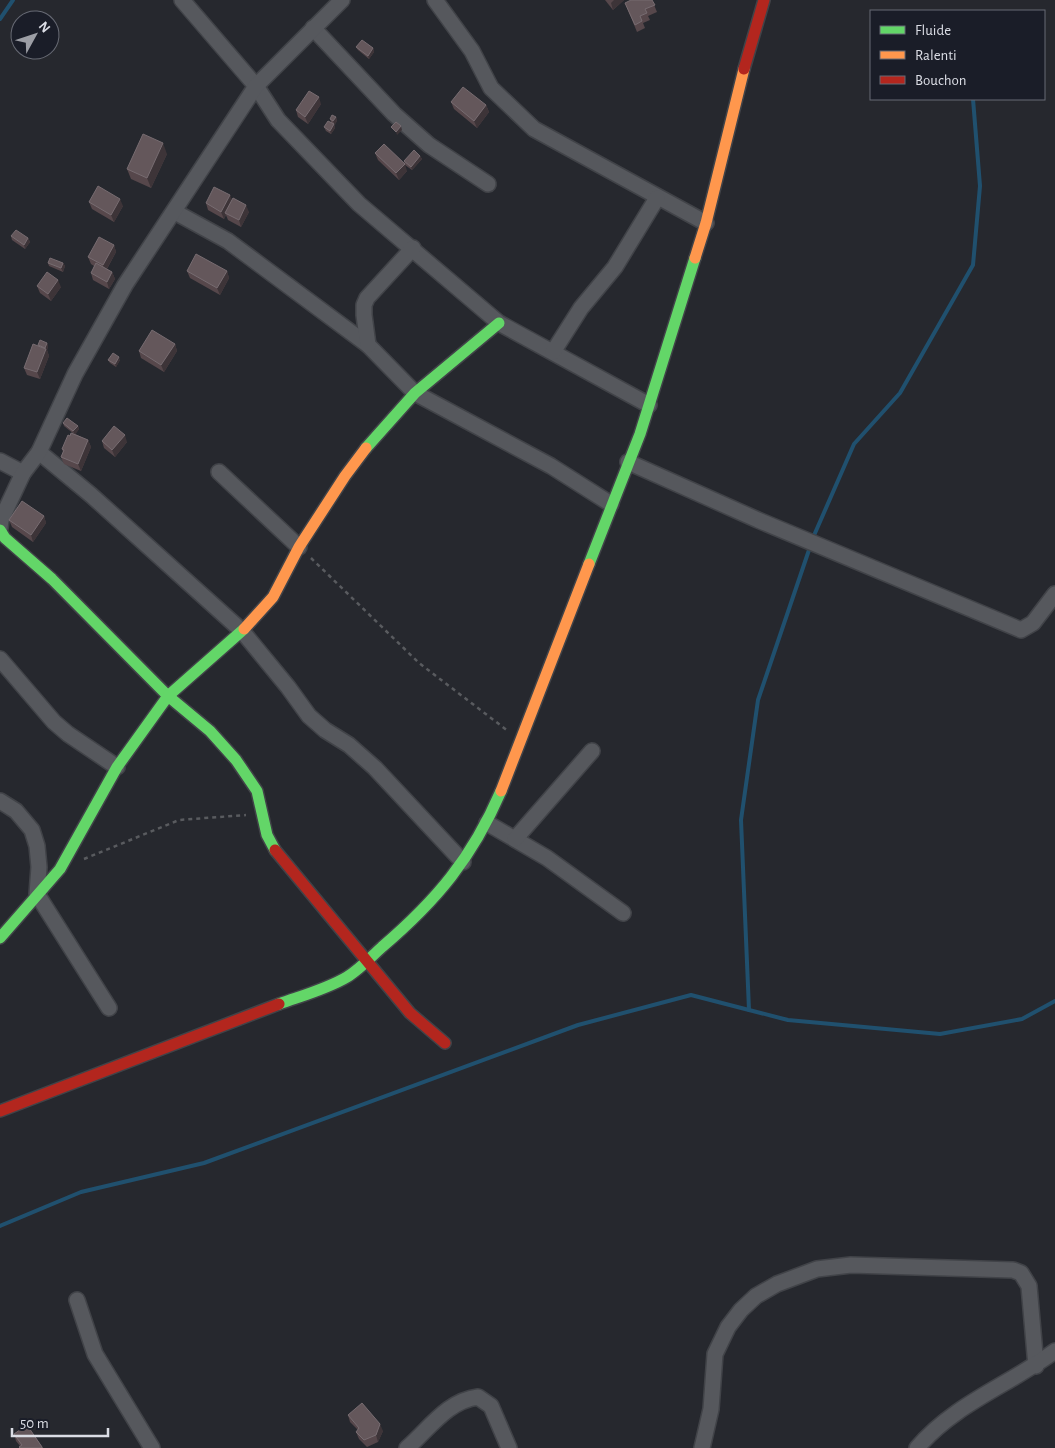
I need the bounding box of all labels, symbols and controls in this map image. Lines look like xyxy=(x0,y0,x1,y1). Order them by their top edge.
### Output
north arrow xyxy=(10,10,60,60)
legend xyxy=(870,10,1045,100)
text: N xyxy=(36,19,53,36)
text: Fluide xyxy=(915,23,951,38)
text: Ralenti xyxy=(915,48,957,63)
text: Bouchon xyxy=(915,73,966,88)
scale bar xyxy=(12,1406,109,1438)
text: 50 m xyxy=(20,1416,49,1431)

